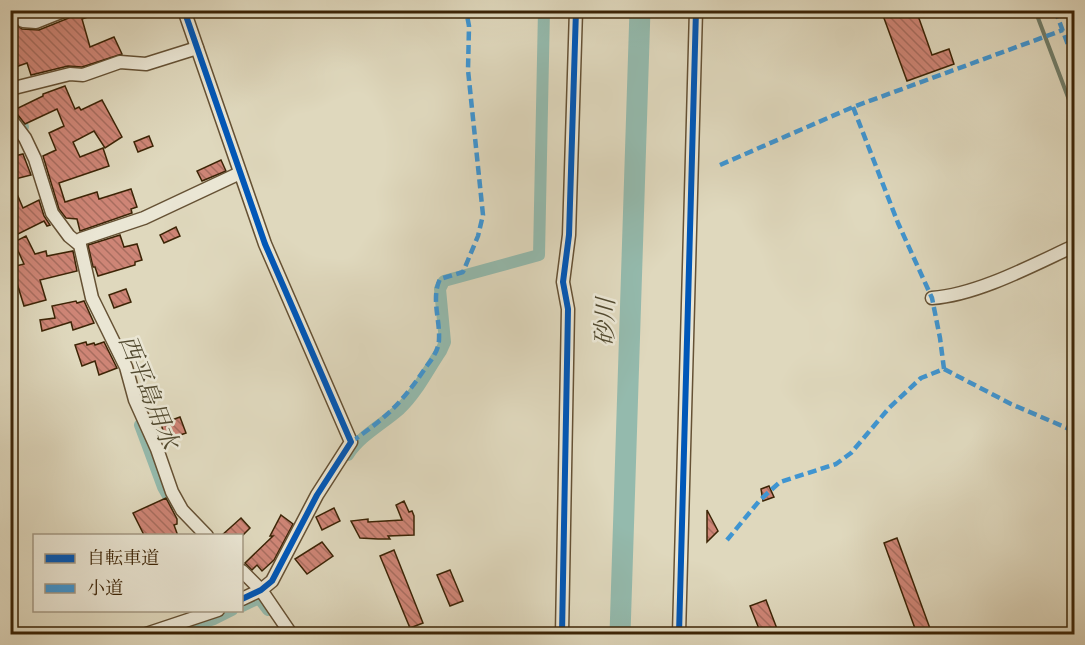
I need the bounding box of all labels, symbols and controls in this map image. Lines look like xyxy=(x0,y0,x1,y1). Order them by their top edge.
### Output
water label: 砂川 xyxy=(589,294,625,347)
water label: 西平島用水 xyxy=(109,331,186,457)
legend xyxy=(33,534,243,612)
text: 自転車道 xyxy=(87,547,159,572)
text: 小道 xyxy=(87,577,123,602)

